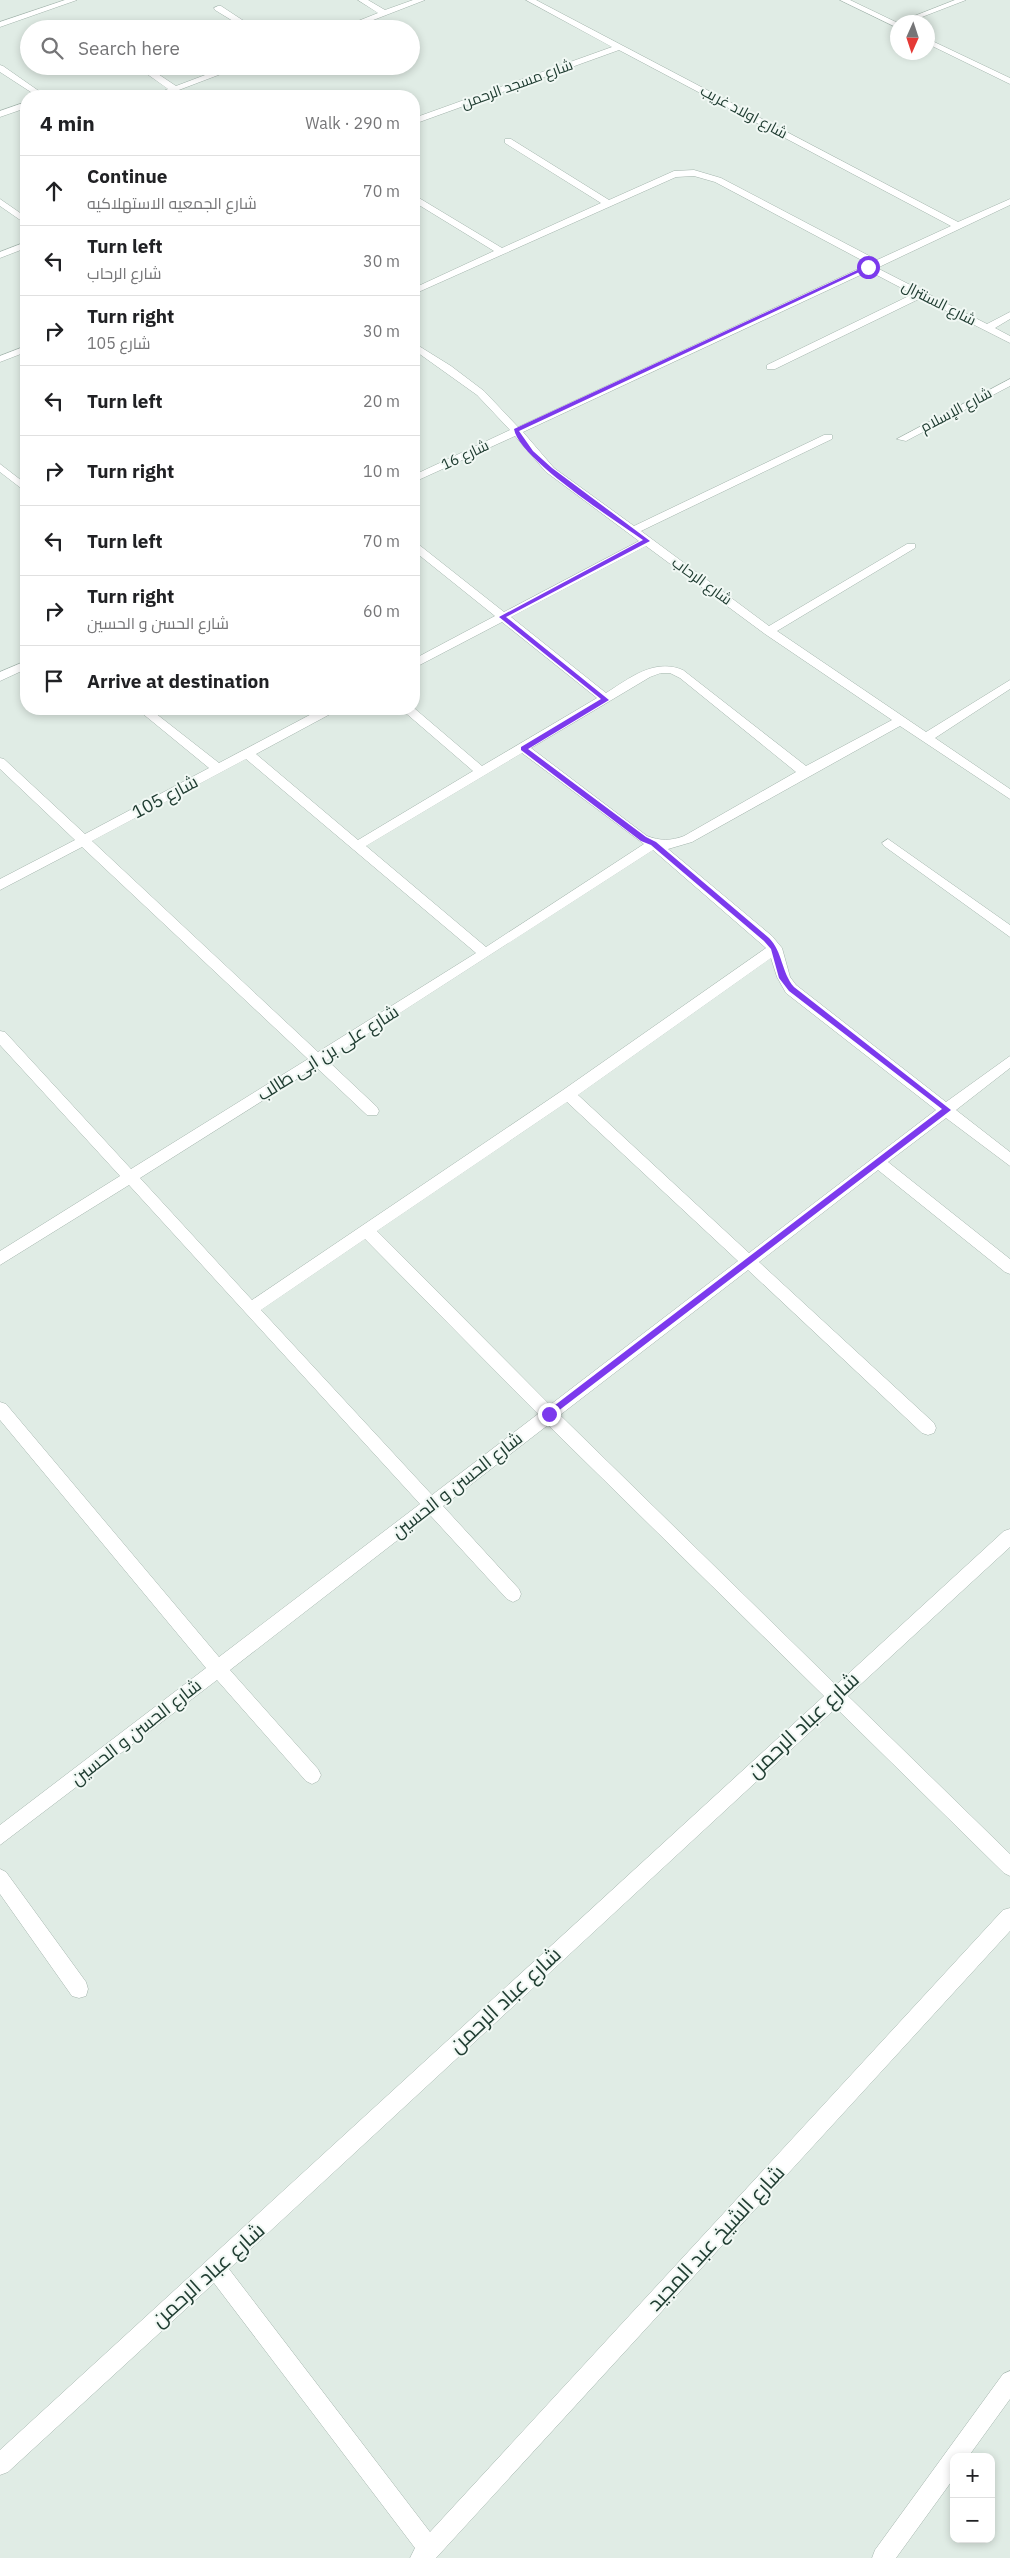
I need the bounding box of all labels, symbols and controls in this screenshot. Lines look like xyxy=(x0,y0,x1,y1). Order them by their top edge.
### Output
north arrow xyxy=(890,15,935,60)
search box xyxy=(20,20,420,75)
icon: search xyxy=(38,34,66,62)
text: Search here xyxy=(78,36,180,60)
street label: شارع مسجد الرحمن xyxy=(458,55,576,114)
street label: شارع اولاد غريب xyxy=(696,81,791,144)
text: 4 min xyxy=(40,109,95,137)
text: Walk · 290 m xyxy=(305,113,400,133)
text: Continue xyxy=(87,164,167,188)
icon: ahead xyxy=(40,177,68,205)
text: 70 m xyxy=(363,181,400,201)
text: شارع الجمعيه الاستهلاكيه xyxy=(87,193,257,213)
text: Turn left xyxy=(87,234,163,258)
icon: left xyxy=(40,247,68,275)
text: 30 m xyxy=(363,251,400,271)
route start xyxy=(857,256,880,279)
text: شارع الرحاب xyxy=(87,263,162,283)
street label: شارع السنترال xyxy=(898,276,980,331)
text: Turn right xyxy=(87,304,174,328)
icon: right xyxy=(40,317,68,345)
text: 30 m xyxy=(363,321,400,341)
text: شارع 105 xyxy=(87,333,151,353)
street label: شارع الإسلام xyxy=(917,383,996,438)
icon: left xyxy=(40,387,68,415)
text: Turn left xyxy=(87,389,163,413)
text: 20 m xyxy=(363,391,400,411)
street label: شارع 16 xyxy=(438,435,493,476)
icon: right xyxy=(40,457,68,485)
text: Turn right xyxy=(87,459,174,483)
text: 10 m xyxy=(363,461,400,481)
icon: left xyxy=(40,527,68,555)
text: Turn left xyxy=(87,529,163,553)
text: 70 m xyxy=(363,531,400,551)
street label: شارع الرحاب xyxy=(667,552,736,610)
text: Turn right xyxy=(87,584,174,608)
icon: right xyxy=(40,597,68,625)
text: 60 m xyxy=(363,601,400,621)
text: شارع الحسن و الحسين xyxy=(87,613,229,633)
icon: arrive xyxy=(40,667,68,695)
text: Arrive at destination xyxy=(87,669,270,693)
street label: شارع 105 xyxy=(128,770,202,824)
street label: شارع على بن ابى طالب xyxy=(253,1000,403,1106)
route end xyxy=(538,1403,561,1426)
street label: شارع الحسن و الحسين xyxy=(387,1426,527,1544)
street label: شارع عباد الرحمن xyxy=(740,1665,865,1784)
street label: شارع الحسن و الحسين xyxy=(66,1673,206,1791)
street label: شارع عباد الرحمن xyxy=(442,1940,567,2059)
street label: شارع الشيخ عبد المجيد xyxy=(640,2158,791,2317)
street label: شارع عباد الرحمن xyxy=(145,2216,271,2334)
map controls xyxy=(950,2453,995,2543)
button: + xyxy=(950,2453,995,2498)
button: − xyxy=(950,2498,995,2543)

